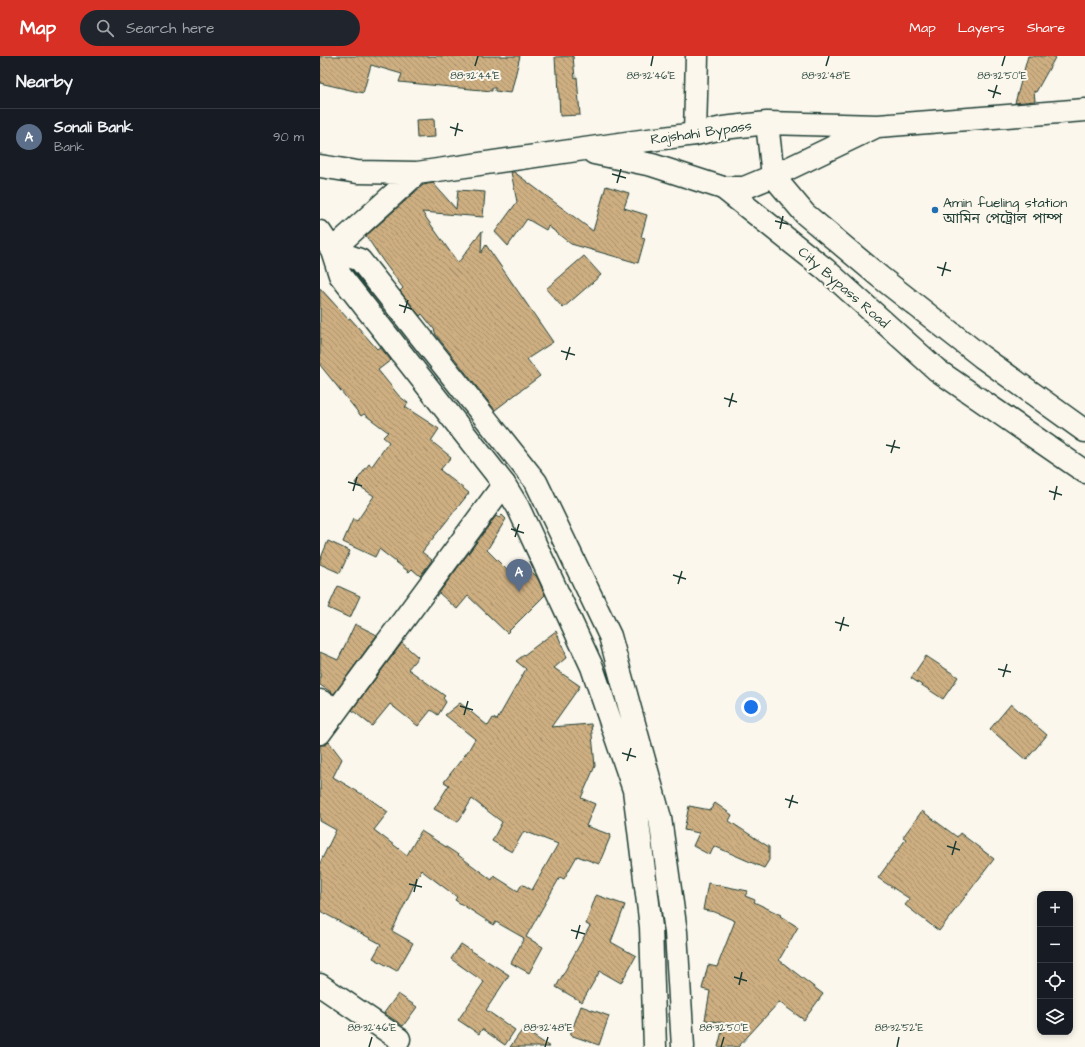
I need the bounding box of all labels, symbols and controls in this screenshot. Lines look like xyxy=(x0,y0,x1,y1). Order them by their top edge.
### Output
search box xyxy=(80,10,360,46)
text: Map xyxy=(20,15,56,42)
icon: search xyxy=(94,17,116,39)
text: Search here xyxy=(126,18,215,39)
text: Map xyxy=(909,18,936,38)
text: Layers xyxy=(958,18,1005,38)
text: Share xyxy=(1027,18,1065,38)
text: 88°32'44"E xyxy=(450,69,500,83)
text: 88°32'46"E xyxy=(627,69,676,83)
text: 88°32'48"E xyxy=(801,69,851,83)
text: 88°32'50"E xyxy=(977,69,1027,83)
text: Nearby xyxy=(16,70,73,94)
street label: Rajshahi Bypass xyxy=(649,116,753,150)
text: Sonali Bank xyxy=(54,117,133,138)
text: A xyxy=(25,128,33,146)
text: 90 m xyxy=(273,128,304,146)
text: Bank xyxy=(54,138,84,156)
place label: Amin fueling station আমিন পেট্রোল পাম্প xyxy=(942,193,1067,229)
marker: Amin fueling station আমিন পেট্রোল পাম্প xyxy=(930,205,940,215)
street label: City Bypass Road xyxy=(793,242,893,333)
pin: A xyxy=(506,559,532,592)
your location xyxy=(741,697,761,717)
map controls xyxy=(1037,891,1073,1035)
button: + xyxy=(1037,891,1073,927)
button: − xyxy=(1037,927,1073,963)
button: locate xyxy=(1037,963,1073,999)
button: layers xyxy=(1037,999,1073,1035)
text: 88°32'46"E xyxy=(348,1021,397,1035)
text: 88°32'48"E xyxy=(523,1021,573,1035)
text: 88°32'50"E xyxy=(699,1021,749,1035)
text: 88°32'52"E xyxy=(875,1021,923,1035)

